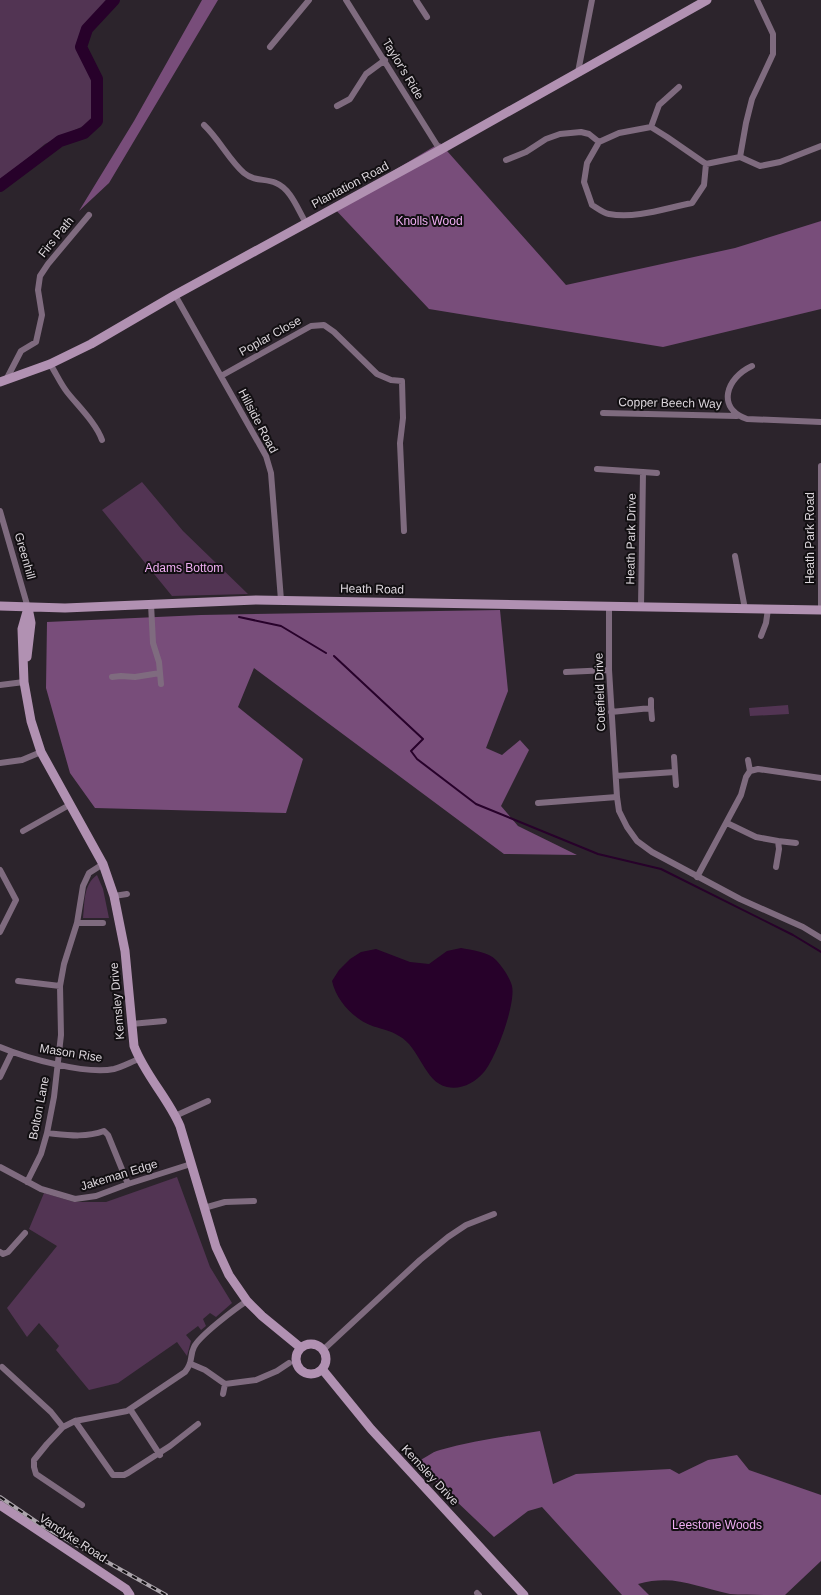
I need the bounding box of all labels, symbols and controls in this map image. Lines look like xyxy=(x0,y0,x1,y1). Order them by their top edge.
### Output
street label: Taylor's Ride xyxy=(379,36,427,102)
street label: Plantation Road xyxy=(309,159,391,211)
street label: Firs Path xyxy=(35,214,77,260)
park label: Knolls Wood xyxy=(395,214,463,228)
street label: Poplar Close xyxy=(237,313,304,359)
street label: Hillside Road xyxy=(235,387,281,455)
street label: Copper Beech Way xyxy=(618,395,722,411)
street label: Heath Park Road xyxy=(803,492,817,584)
street label: Heath Park Drive xyxy=(623,493,639,585)
street label: Greenhill xyxy=(12,531,38,581)
park label: Adams Bottom xyxy=(145,561,223,575)
street label: Heath Road xyxy=(340,581,404,597)
street label: Cotefield Drive xyxy=(592,652,608,732)
street label: Kemsley Drive xyxy=(107,962,127,1040)
street label: Mason Rise xyxy=(39,1041,104,1065)
street label: Bolton Lane xyxy=(26,1075,52,1141)
street label: Jakeman Edge xyxy=(79,1157,160,1193)
street label: Kemsley Drive xyxy=(399,1442,462,1508)
street label: Vandyke Road xyxy=(37,1511,109,1565)
park label: Leestone Woods xyxy=(672,1518,762,1532)

